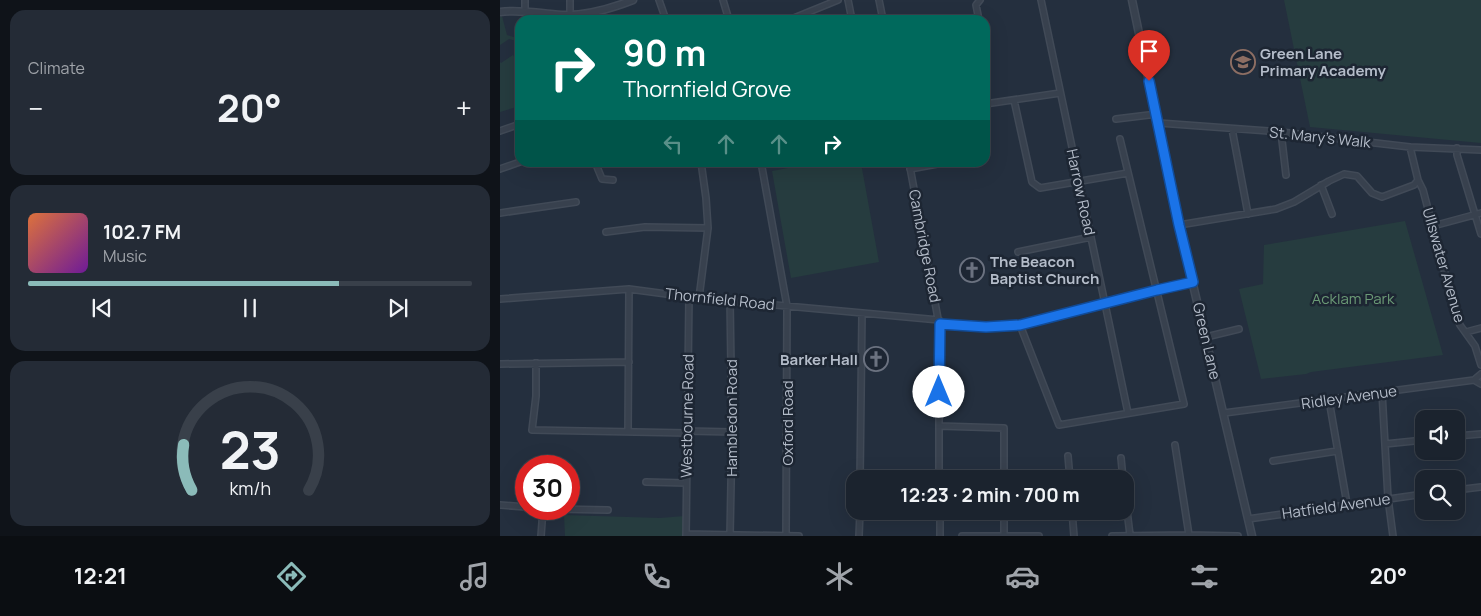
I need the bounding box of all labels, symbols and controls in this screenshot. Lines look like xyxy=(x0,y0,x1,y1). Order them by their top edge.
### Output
text: 90 m xyxy=(623,29,706,77)
pin xyxy=(1128,30,1170,81)
icon: right xyxy=(540,35,605,100)
icon: arrive xyxy=(1135,37,1163,65)
place label: Green Lane Primary Academy xyxy=(1260,43,1386,81)
school or university icon: Green Lane Primary Academy xyxy=(1230,49,1256,75)
text: Climate xyxy=(28,57,85,79)
text: Thornfield Grove xyxy=(623,74,791,104)
text: 20° xyxy=(217,81,282,133)
text: − xyxy=(28,89,43,127)
text: + xyxy=(456,89,472,127)
street label: St. Mary's Walk xyxy=(1268,121,1372,153)
icon: left xyxy=(659,130,687,158)
icon: ahead xyxy=(712,130,740,158)
icon: ahead xyxy=(765,130,793,158)
icon: right xyxy=(818,130,846,158)
street label: Harrow Road xyxy=(1062,147,1100,237)
street label: Cambridge Road xyxy=(904,188,946,304)
street label: Ullswater Avenue xyxy=(1418,205,1471,325)
text: 102.7 FM xyxy=(103,219,181,245)
text: Music xyxy=(103,245,147,267)
place label: The Beacon Baptist Church xyxy=(990,251,1099,289)
church icon: The Beacon Baptist Church xyxy=(959,257,985,283)
street label: Thornfield Road xyxy=(664,283,776,315)
park label: Acklam Park xyxy=(1312,288,1395,309)
icon: previous xyxy=(88,294,116,322)
icon: pause xyxy=(236,294,264,322)
icon: next xyxy=(384,294,412,322)
street label: Green Lane xyxy=(1188,300,1226,382)
church icon: Barker Hall xyxy=(863,346,889,372)
place label: Barker Hall xyxy=(780,349,858,370)
street label: Westbourne Road xyxy=(675,354,699,478)
street label: Hambledon Road xyxy=(721,359,742,477)
position arrow xyxy=(912,365,964,417)
street label: Oxford Road xyxy=(777,380,798,466)
street label: Ridley Avenue xyxy=(1300,380,1398,414)
map controls xyxy=(1415,410,1465,520)
button: sound xyxy=(1415,410,1465,460)
text: 23 xyxy=(219,414,281,485)
speed limit sign: 30 xyxy=(515,455,580,520)
button: search xyxy=(1415,470,1465,520)
text: km/h xyxy=(229,476,271,500)
text: 12:23 · 2 min · 700 m xyxy=(900,482,1080,508)
street label: Hatfield Avenue xyxy=(1280,488,1392,524)
icon: directions xyxy=(274,559,309,594)
icon: music xyxy=(457,559,492,594)
icon: phone xyxy=(639,559,674,594)
icon: climate xyxy=(822,559,857,594)
icon: car xyxy=(1005,559,1040,594)
icon: filters xyxy=(1187,559,1222,594)
text: 12:21 xyxy=(74,561,127,591)
text: 20° xyxy=(1370,561,1407,591)

